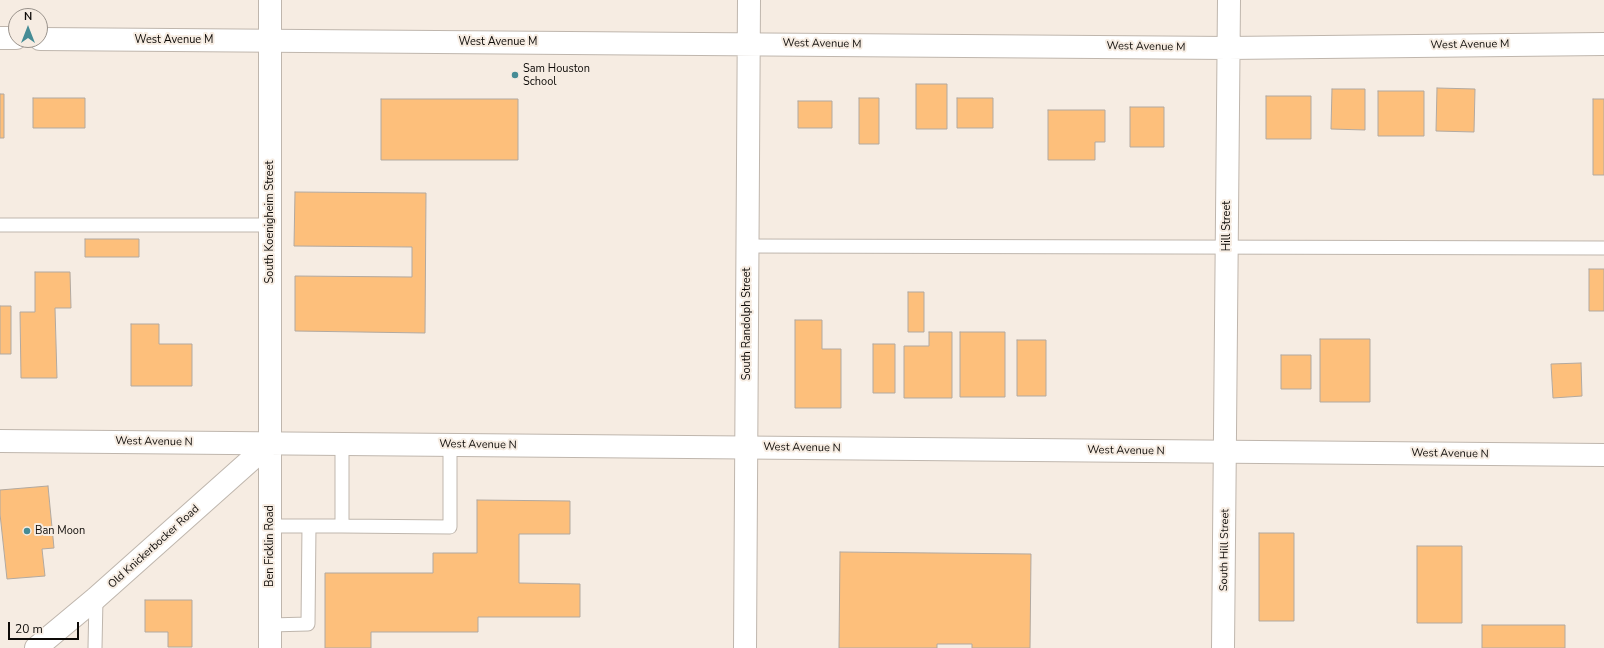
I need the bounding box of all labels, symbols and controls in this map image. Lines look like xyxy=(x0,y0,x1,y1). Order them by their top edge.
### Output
north arrow xyxy=(8,8,48,48)
text: N xyxy=(24,9,32,24)
street label: West Avenue M xyxy=(135,33,213,47)
street label: West Avenue M xyxy=(459,35,537,49)
street label: West Avenue M xyxy=(782,37,862,51)
street label: West Avenue M xyxy=(1430,38,1510,52)
street label: West Avenue M xyxy=(1106,40,1186,54)
place label: Sam Houston School xyxy=(523,62,590,88)
marker: Sam Houston School xyxy=(510,70,520,80)
street label: South Koenigheim Street xyxy=(263,161,277,283)
street label: Hill Street xyxy=(1220,201,1234,251)
street label: South Randolph Street xyxy=(740,268,754,380)
street label: West Avenue N xyxy=(115,435,193,449)
street label: West Avenue N xyxy=(439,438,517,452)
street label: West Avenue N xyxy=(763,441,841,455)
street label: West Avenue N xyxy=(1087,444,1165,458)
street label: West Avenue N xyxy=(1411,447,1489,461)
street label: Old Knickerbocker Road xyxy=(106,503,202,591)
street label: Ben Ficklin Road xyxy=(263,505,277,587)
street label: South Hill Street xyxy=(1218,509,1232,591)
place label: Ban Moon xyxy=(35,524,85,538)
marker: Ban Moon xyxy=(22,526,32,536)
scale bar xyxy=(10,614,81,640)
text: 20 m xyxy=(15,621,43,637)

